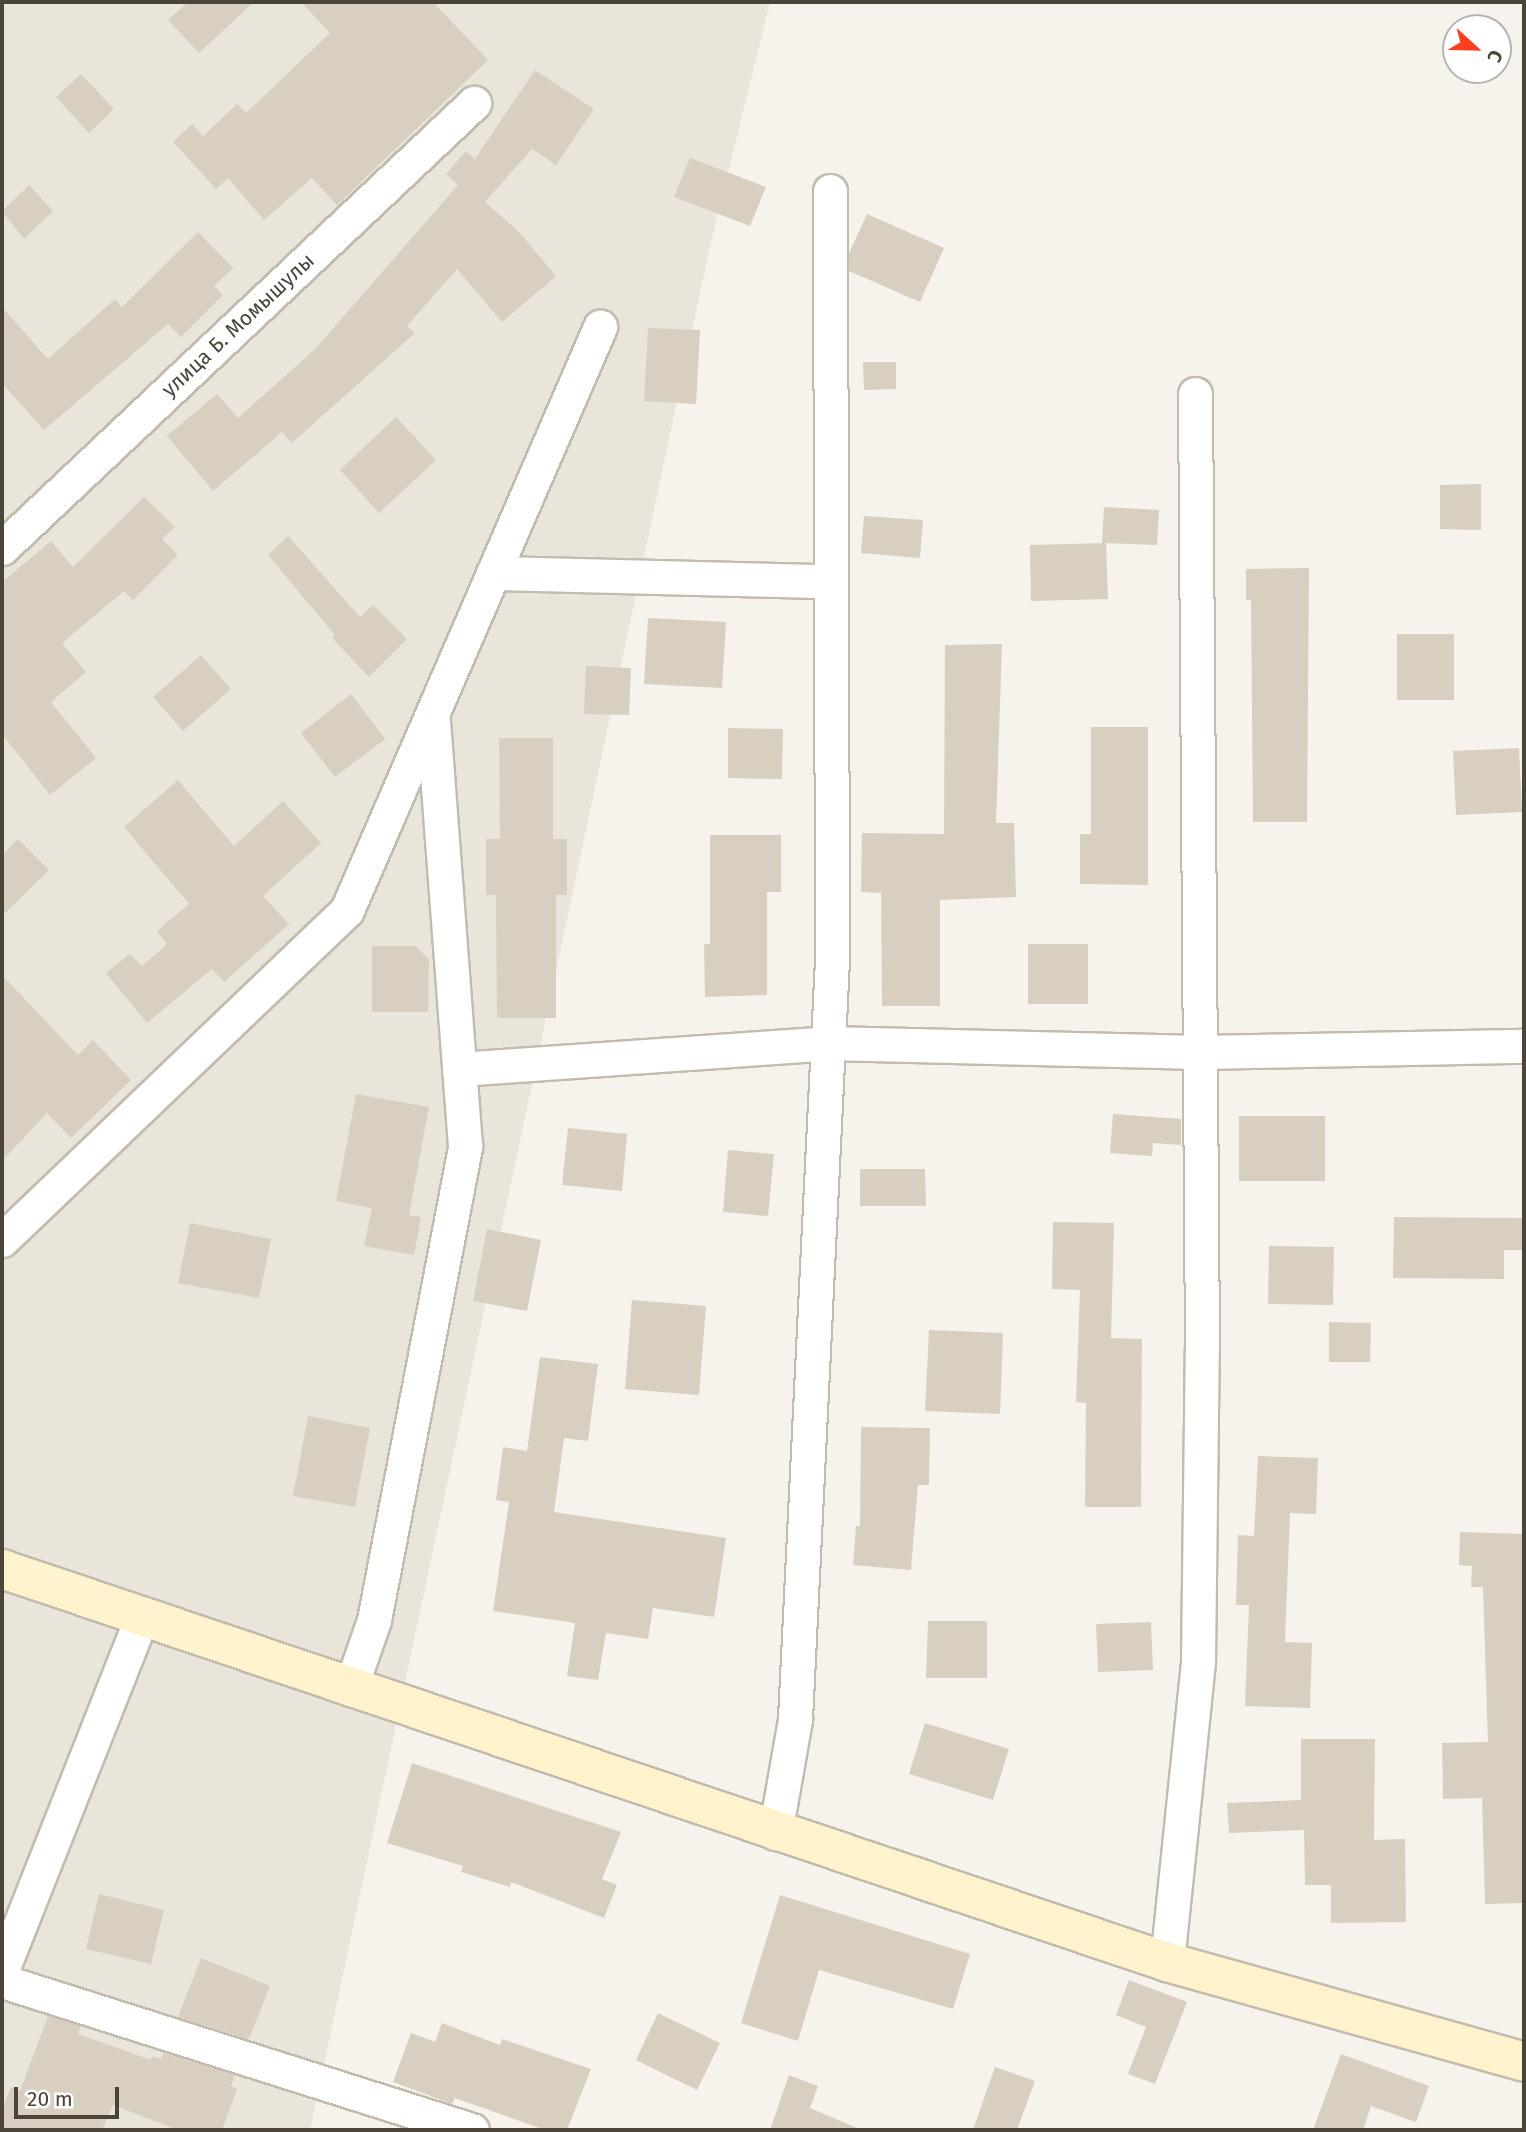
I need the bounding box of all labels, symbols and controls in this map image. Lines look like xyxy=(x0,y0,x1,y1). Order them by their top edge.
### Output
north arrow xyxy=(1442,14,1512,84)
text: С xyxy=(1482,47,1508,66)
street label: улица Б. Момышулы xyxy=(157,248,319,402)
scale bar xyxy=(18,2072,122,2116)
text: 20 m xyxy=(27,2086,73,2112)

